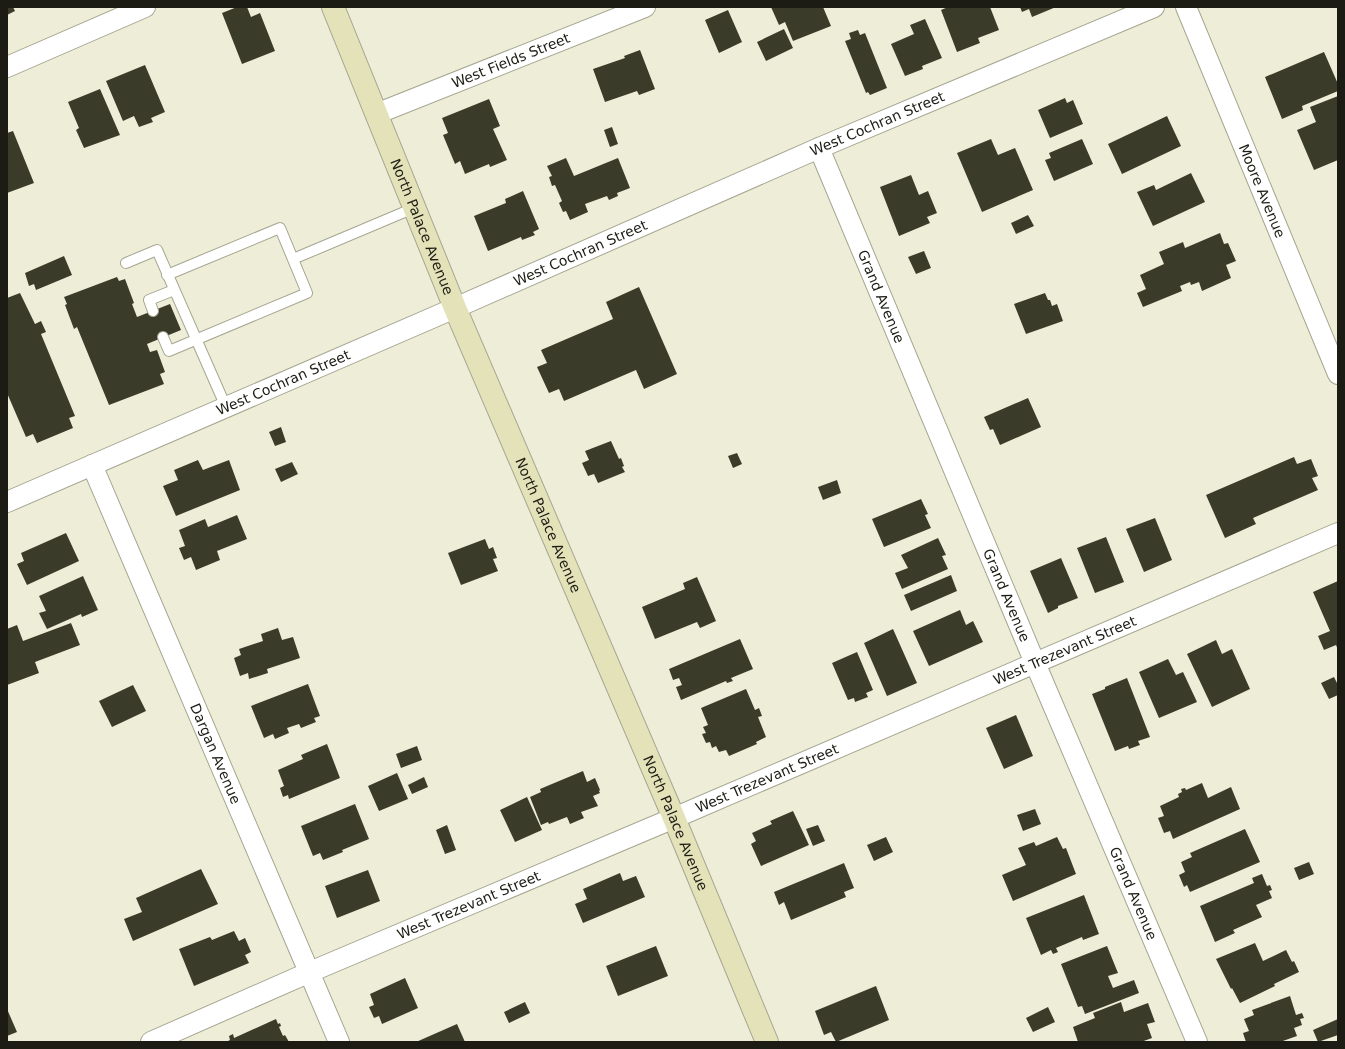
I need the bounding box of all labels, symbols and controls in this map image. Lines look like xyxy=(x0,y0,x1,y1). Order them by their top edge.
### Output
street label: West Fields Street xyxy=(449,30,573,91)
street label: West Cochran Street xyxy=(808,88,947,159)
street label: Moore Avenue xyxy=(1236,142,1289,240)
street label: North Palace Avenue xyxy=(387,156,457,297)
street label: West Cochran Street xyxy=(511,216,650,289)
street label: Grand Avenue xyxy=(855,247,908,345)
street label: West Cochran Street xyxy=(214,346,353,418)
street label: North Palace Avenue xyxy=(512,455,584,595)
street label: Grand Avenue xyxy=(980,546,1033,644)
street label: West Trezevant Street xyxy=(991,612,1139,688)
street label: Dargan Avenue xyxy=(187,701,244,806)
street label: West Trezevant Street xyxy=(693,740,841,816)
street label: North Palace Avenue xyxy=(640,753,711,893)
street label: Grand Avenue xyxy=(1107,844,1160,942)
street label: West Trezevant Street xyxy=(395,867,543,942)

